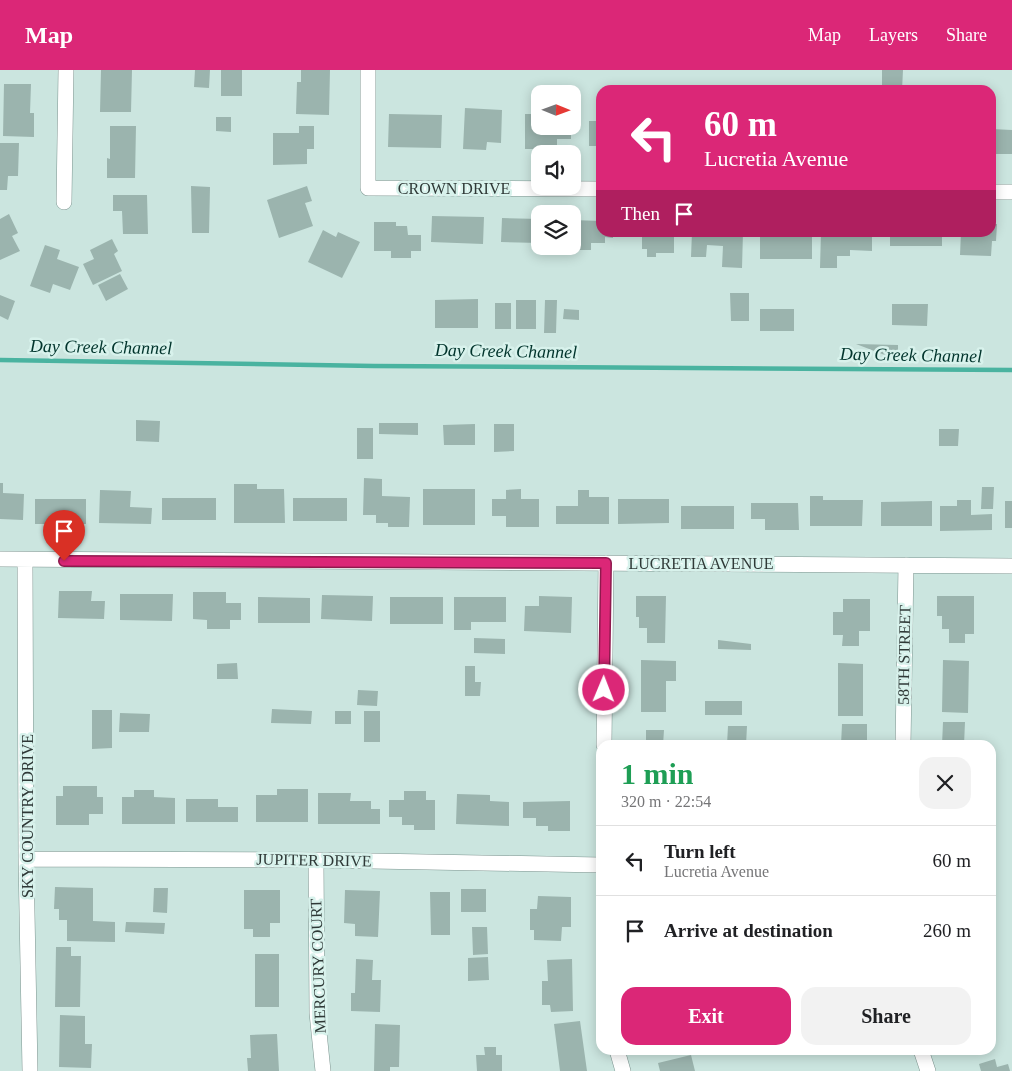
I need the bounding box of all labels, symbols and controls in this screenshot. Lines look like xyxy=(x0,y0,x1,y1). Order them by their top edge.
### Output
text: Map xyxy=(25,22,73,48)
text: Map xyxy=(808,25,841,45)
text: Layers xyxy=(869,25,918,45)
text: Share xyxy=(946,25,987,45)
north arrow xyxy=(531,85,581,135)
map controls xyxy=(531,85,581,255)
icon: left xyxy=(621,105,686,170)
text: 60 m xyxy=(704,105,777,144)
button: sound xyxy=(531,145,581,195)
text: Lucretia Avenue xyxy=(704,146,848,171)
street label: CROWN DRIVE xyxy=(398,180,510,197)
icon: arrive xyxy=(670,200,698,228)
text: Then xyxy=(621,203,660,224)
button: layers xyxy=(531,205,581,255)
water label: Day Creek Channel xyxy=(29,336,172,358)
water label: Day Creek Channel xyxy=(434,340,577,362)
water label: Day Creek Channel xyxy=(839,344,982,366)
pin xyxy=(43,510,85,561)
icon: arrive xyxy=(50,517,78,545)
street label: LUCRETIA AVENUE xyxy=(628,555,774,572)
street label: 58TH STREET xyxy=(895,605,913,705)
position arrow xyxy=(577,663,629,715)
street label: SKY COUNTRY DRIVE xyxy=(19,734,36,898)
text: 1 min xyxy=(621,757,694,790)
button: close xyxy=(919,757,971,809)
text: 320 m · 22:54 xyxy=(621,793,711,810)
text: Turn left xyxy=(664,841,736,862)
icon: left xyxy=(621,847,649,875)
street label: JUPITER DRIVE xyxy=(256,850,372,870)
text: 60 m xyxy=(932,850,971,871)
text: Lucretia Avenue xyxy=(664,863,769,880)
street label: MERCURY COURT xyxy=(307,898,329,1034)
icon: arrive xyxy=(621,917,649,945)
text: Arrive at destination xyxy=(664,920,833,941)
text: 260 m xyxy=(923,920,971,941)
button: Exit xyxy=(621,987,791,1045)
button: Share xyxy=(801,987,971,1045)

